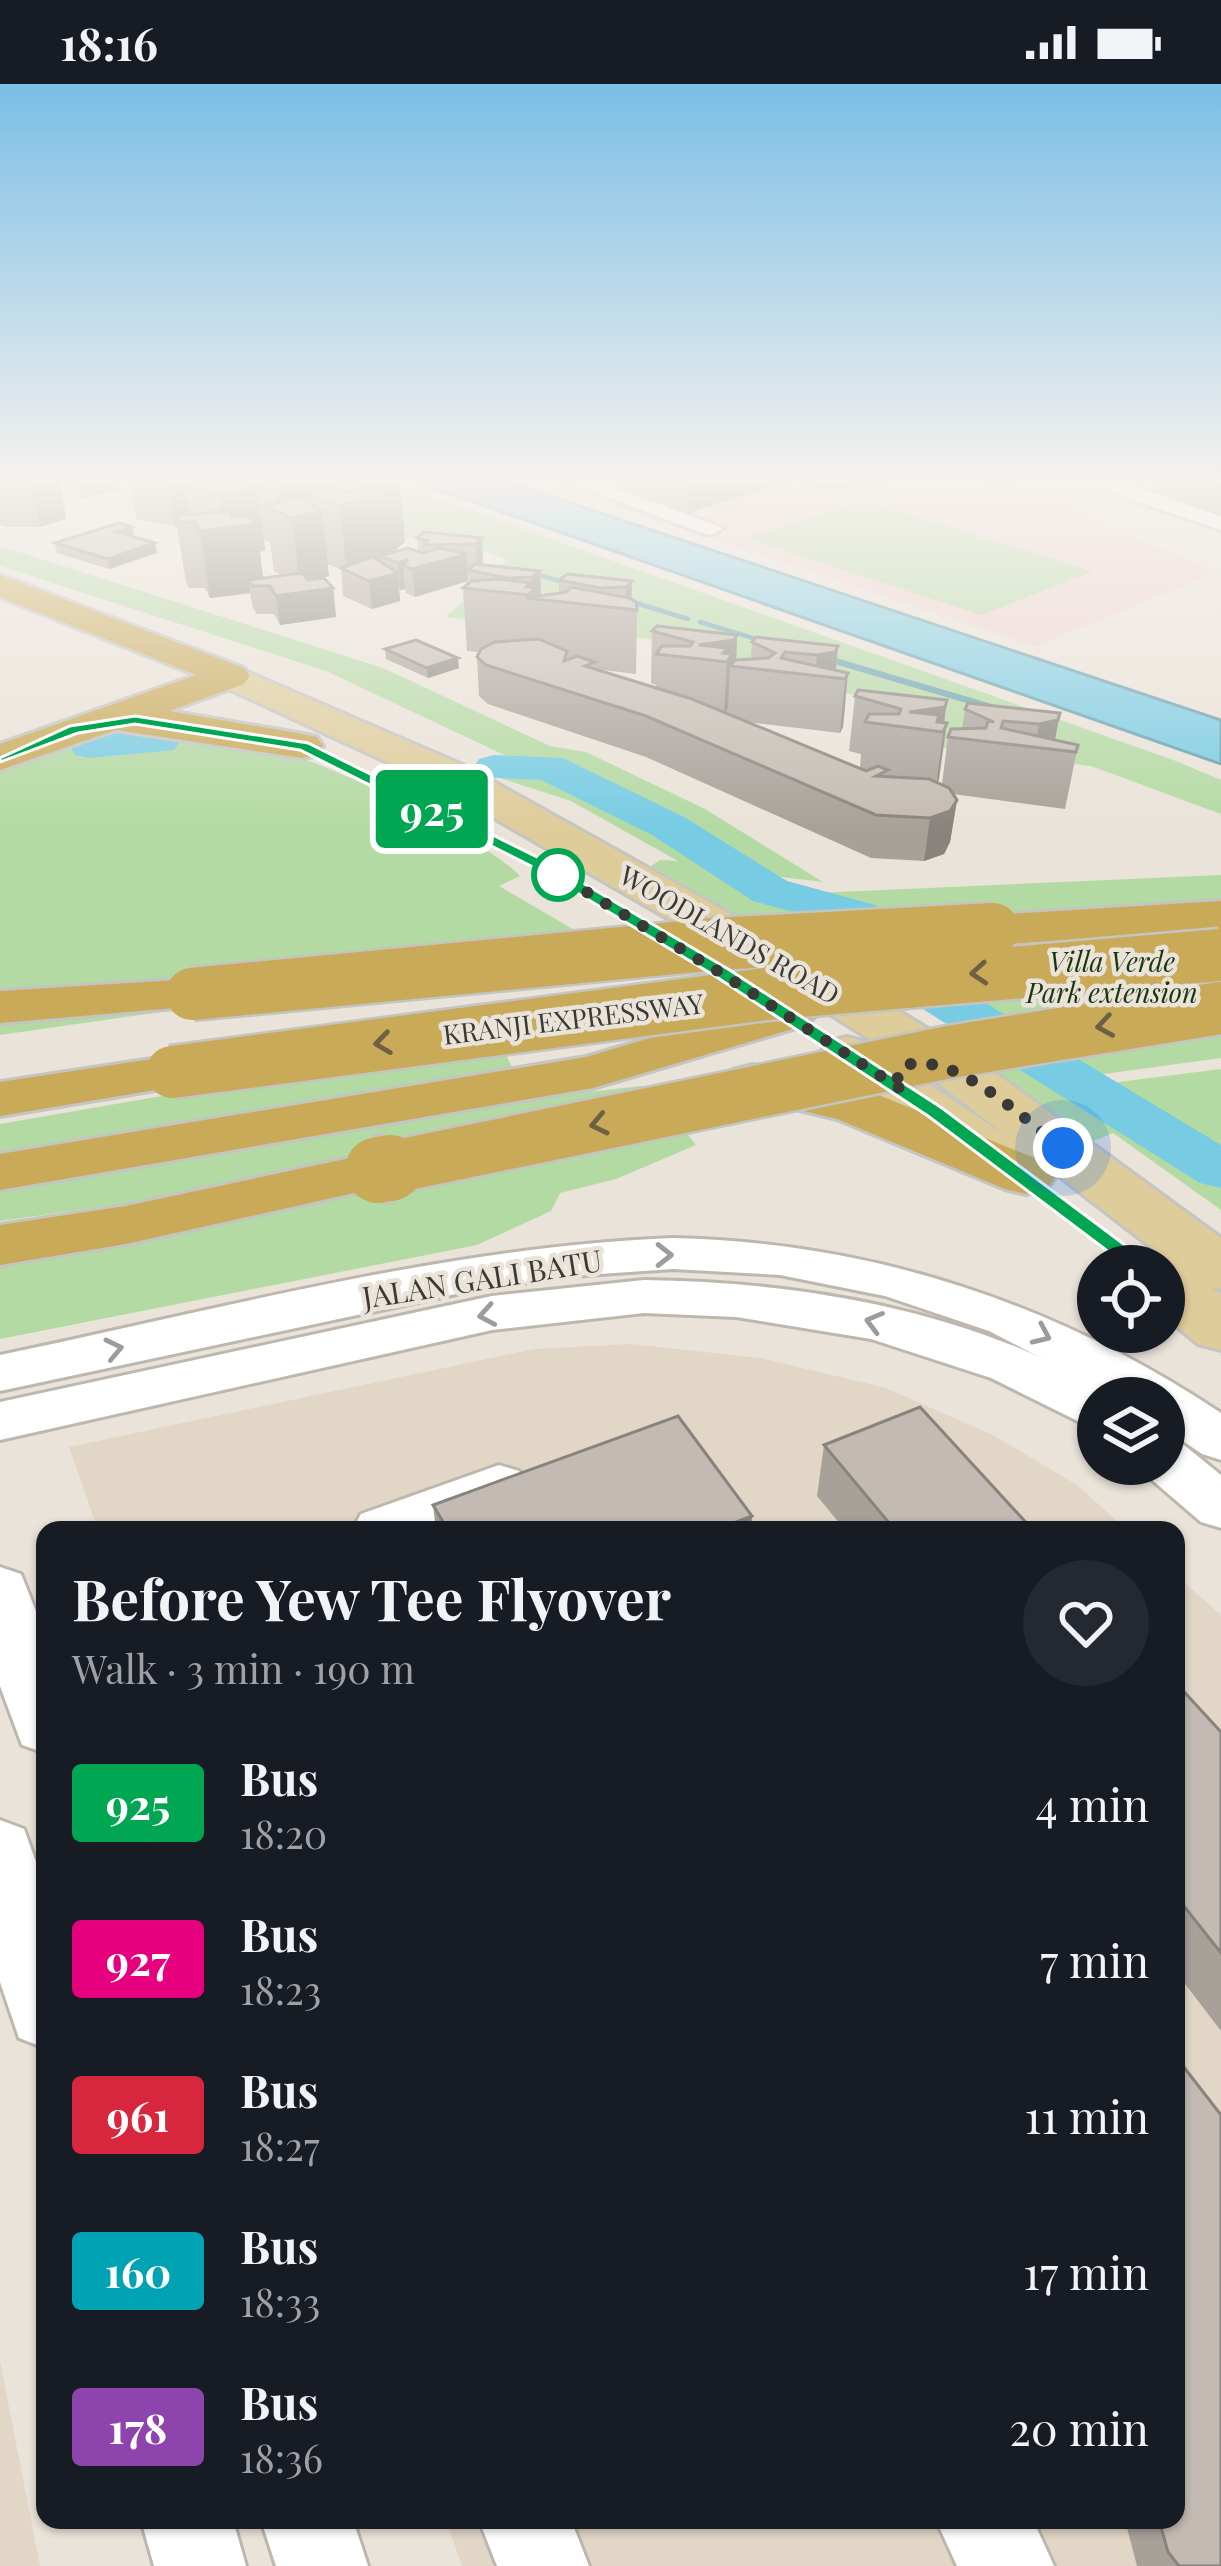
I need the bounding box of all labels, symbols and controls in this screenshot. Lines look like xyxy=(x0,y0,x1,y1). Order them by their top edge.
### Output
text: 18:16 xyxy=(60,12,158,72)
line badge: 925 xyxy=(363,770,501,848)
text: 925 xyxy=(400,781,464,837)
unlabelled marker xyxy=(533,850,583,900)
street label: WOODLANDS ROAD xyxy=(613,856,847,1012)
park label: Villa Verde Park extension xyxy=(1025,943,1198,1010)
one-way arrow xyxy=(969,960,988,986)
street label: KRANJI EXPRESSWAY xyxy=(441,984,705,1052)
one-way arrow xyxy=(1096,1012,1116,1037)
one-way arrow xyxy=(373,1029,393,1055)
one-way arrow xyxy=(589,1110,609,1136)
your location xyxy=(1033,1118,1093,1178)
street label: JALAN GALI BATU xyxy=(358,1239,605,1317)
one-way arrow xyxy=(656,1242,674,1268)
map controls xyxy=(1077,1245,1185,1485)
button: locate xyxy=(1077,1245,1185,1353)
one-way arrow xyxy=(477,1302,497,1327)
one-way arrow xyxy=(864,1311,884,1336)
one-way arrow xyxy=(1030,1321,1051,1345)
one-way arrow xyxy=(104,1337,124,1362)
button: layers xyxy=(1077,1377,1185,1485)
text: Before Yew Tee Flyover xyxy=(72,1559,671,1635)
button: heart xyxy=(1023,1560,1149,1686)
text: Walk · 3 min · 190 m xyxy=(72,1642,415,1694)
text: Bus xyxy=(240,1747,318,1807)
text: 4 min xyxy=(1036,1773,1149,1833)
text: 925 xyxy=(106,1775,170,1831)
text: 18:20 xyxy=(240,1807,327,1859)
text: Bus xyxy=(240,1903,318,1963)
text: 7 min xyxy=(1040,1929,1149,1989)
text: 927 xyxy=(106,1931,170,1987)
text: 18:23 xyxy=(240,1963,321,2015)
text: Bus xyxy=(240,2059,318,2119)
text: 11 min xyxy=(1024,2085,1149,2145)
text: 961 xyxy=(107,2087,169,2143)
text: 18:27 xyxy=(240,2119,320,2171)
text: Bus xyxy=(240,2215,318,2275)
text: 17 min xyxy=(1023,2241,1149,2301)
text: 160 xyxy=(105,2243,171,2299)
text: 18:33 xyxy=(240,2275,320,2327)
text: Bus xyxy=(240,2371,318,2431)
text: 20 min xyxy=(1009,2397,1149,2457)
text: 178 xyxy=(109,2399,167,2455)
text: 18:36 xyxy=(240,2431,323,2483)

